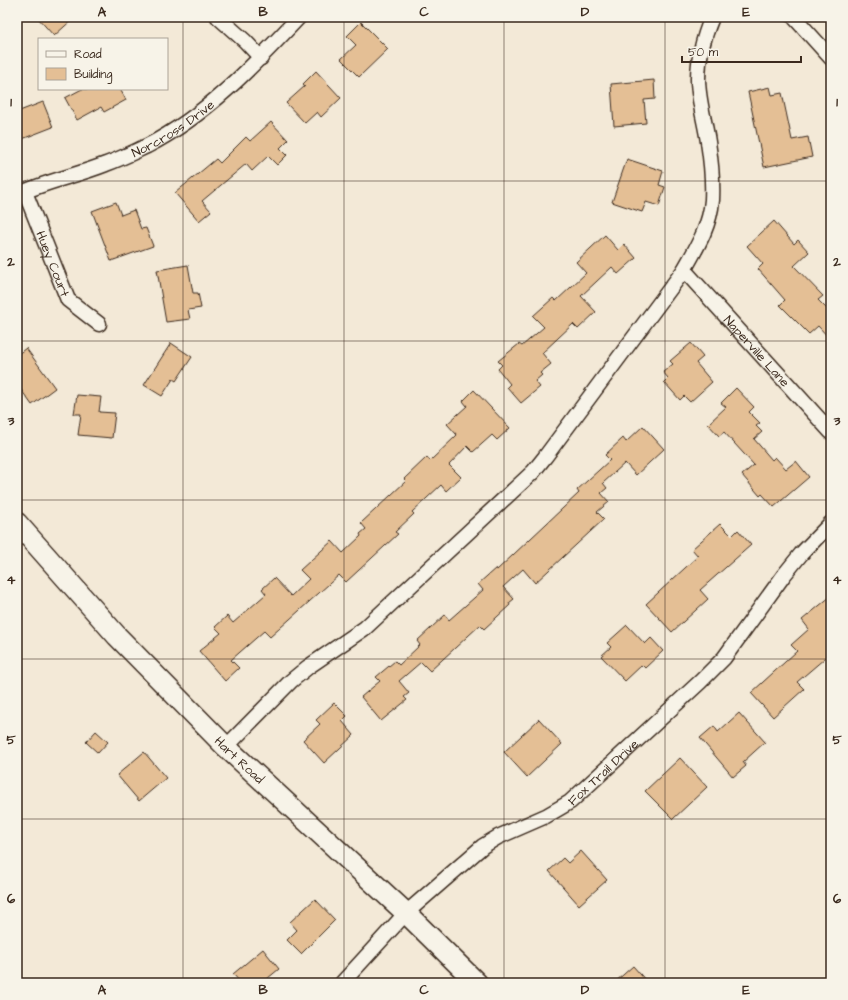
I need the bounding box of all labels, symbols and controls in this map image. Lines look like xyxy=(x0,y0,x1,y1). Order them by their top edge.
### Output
text: A xyxy=(98,3,107,21)
text: B xyxy=(258,3,268,21)
text: C xyxy=(419,3,429,21)
text: D xyxy=(581,3,590,21)
text: E xyxy=(742,3,750,21)
legend xyxy=(38,38,168,90)
scale bar xyxy=(682,38,801,64)
text: 50 m xyxy=(688,44,719,61)
text: Road xyxy=(74,46,102,63)
text: Building xyxy=(74,66,112,84)
text: 1 xyxy=(10,93,12,111)
text: 1 xyxy=(836,93,838,111)
street label: Norcross Drive xyxy=(129,96,218,162)
street label: Huey Court xyxy=(31,228,74,300)
text: 2 xyxy=(6,253,15,271)
text: 2 xyxy=(832,253,841,271)
street label: Naperville Lane xyxy=(719,312,794,391)
text: 3 xyxy=(7,412,15,430)
text: 3 xyxy=(833,412,841,430)
text: 4 xyxy=(7,571,16,589)
text: 4 xyxy=(833,571,842,589)
text: 5 xyxy=(6,731,16,749)
text: 5 xyxy=(832,731,842,749)
street label: Hart Road xyxy=(210,732,268,788)
street label: Fox Trail Drive xyxy=(564,735,643,810)
text: 6 xyxy=(7,890,16,908)
text: 6 xyxy=(833,890,842,908)
text: A xyxy=(98,981,107,999)
text: B xyxy=(258,981,268,999)
text: C xyxy=(419,981,429,999)
text: D xyxy=(581,981,590,999)
text: E xyxy=(742,981,750,999)

